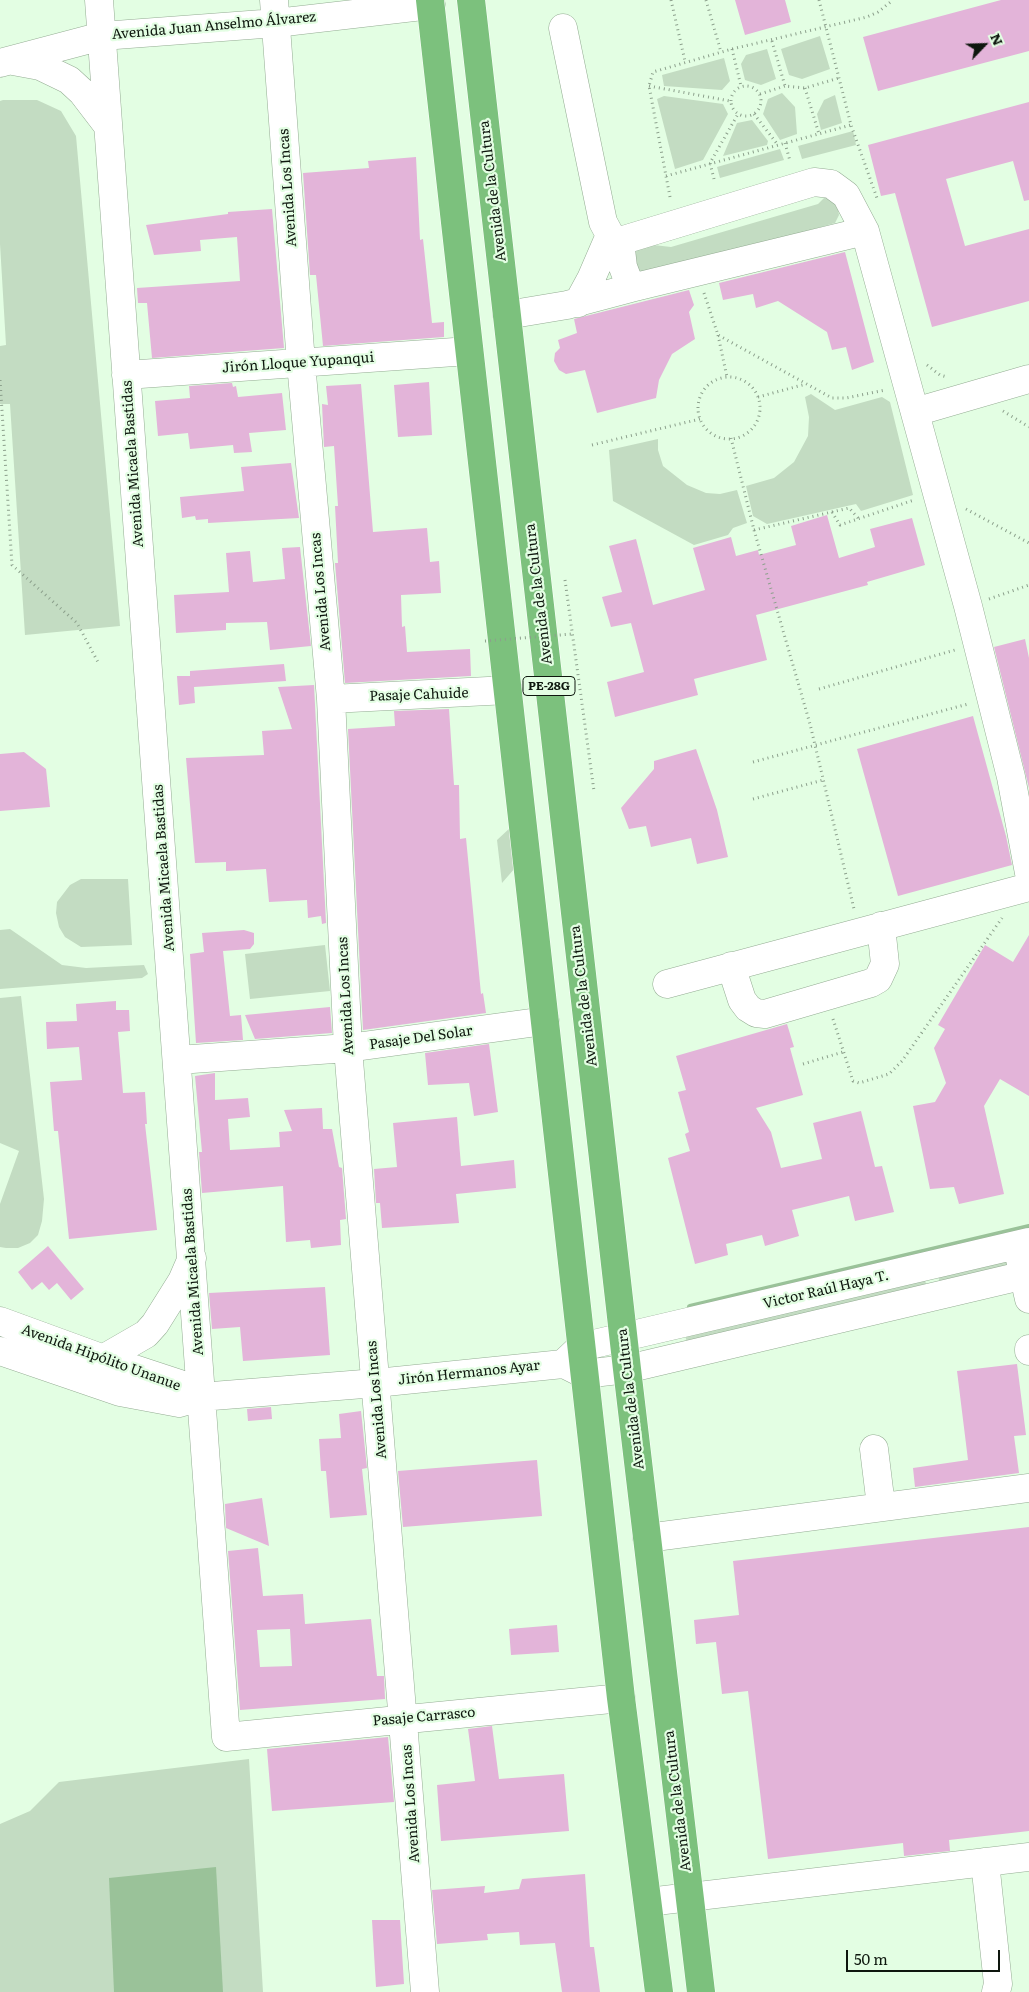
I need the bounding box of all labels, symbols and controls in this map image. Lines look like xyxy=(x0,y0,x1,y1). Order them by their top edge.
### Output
street label: Avenida Juan Anselmo Álvarez xyxy=(111,9,317,43)
north arrow xyxy=(959,20,1009,70)
text: N xyxy=(986,29,1009,48)
street label: Avenida de la Cultura xyxy=(476,119,510,263)
street label: Avenida Los Incas xyxy=(275,128,301,248)
street label: Jirón Lloque Yupanqui xyxy=(221,349,375,377)
street label: Avenida Micaela Bastidas xyxy=(119,380,147,548)
street label: Avenida de la Cultura xyxy=(522,522,556,666)
street label: Avenida Los Incas xyxy=(307,532,335,652)
road number: PE-28G xyxy=(523,676,575,696)
street label: Pasaje Cahuide xyxy=(369,685,469,705)
street label: Avenida Micaela Bastidas xyxy=(150,784,178,952)
street label: Avenida de la Cultura xyxy=(567,924,601,1068)
street label: Avenida Los Incas xyxy=(335,936,357,1056)
street label: Pasaje Del Solar xyxy=(368,1022,474,1054)
street label: Avenida Micaela Bastidas xyxy=(179,1188,207,1356)
street label: Victor Raúl Haya T. xyxy=(761,1267,891,1313)
street label: Avenida Hipólito Unanue xyxy=(19,1321,183,1395)
street label: Avenida de la Cultura xyxy=(614,1327,648,1471)
street label: Avenida Los Incas xyxy=(363,1340,391,1460)
street label: Jirón Hermanos Ayar xyxy=(397,1357,541,1389)
street label: Pasaje Carrasco xyxy=(372,1704,476,1730)
street label: Avenida de la Cultura xyxy=(661,1729,695,1873)
street label: Avenida Los Incas xyxy=(398,1744,424,1864)
scale bar xyxy=(849,1940,1003,1972)
text: 50 m xyxy=(854,1947,888,1970)

